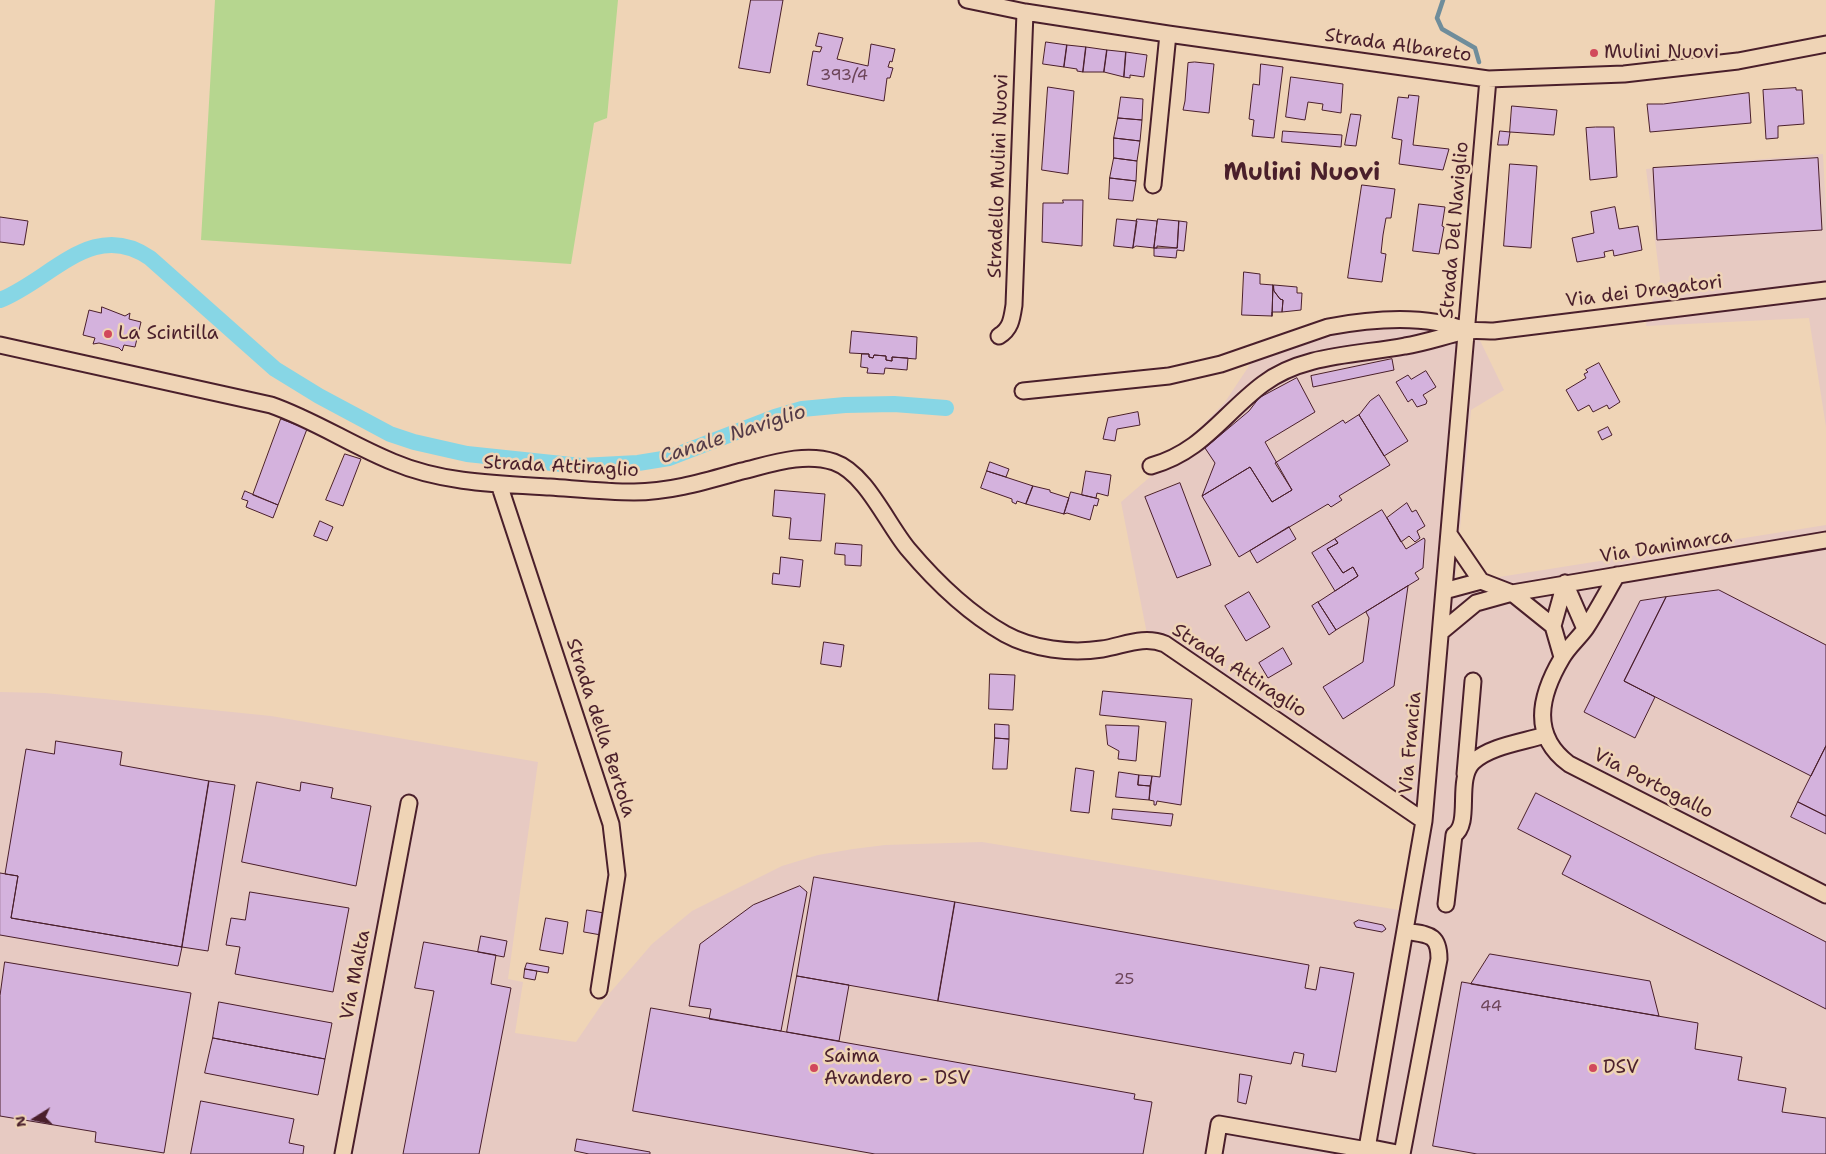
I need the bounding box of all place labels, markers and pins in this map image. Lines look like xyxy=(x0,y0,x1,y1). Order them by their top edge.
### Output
place label: Mulini Nuovi xyxy=(1604,42,1719,64)
marker: Mulini Nuovi xyxy=(1588,47,1600,59)
place label: La Scintilla xyxy=(118,323,219,345)
marker: La Scintilla xyxy=(102,328,114,340)
place label: Saima Avandero - DSV xyxy=(824,1046,970,1090)
place label: DSV xyxy=(1603,1057,1639,1079)
marker: Saima Avandero - DSV xyxy=(808,1062,820,1074)
marker: DSV xyxy=(1587,1062,1599,1074)

